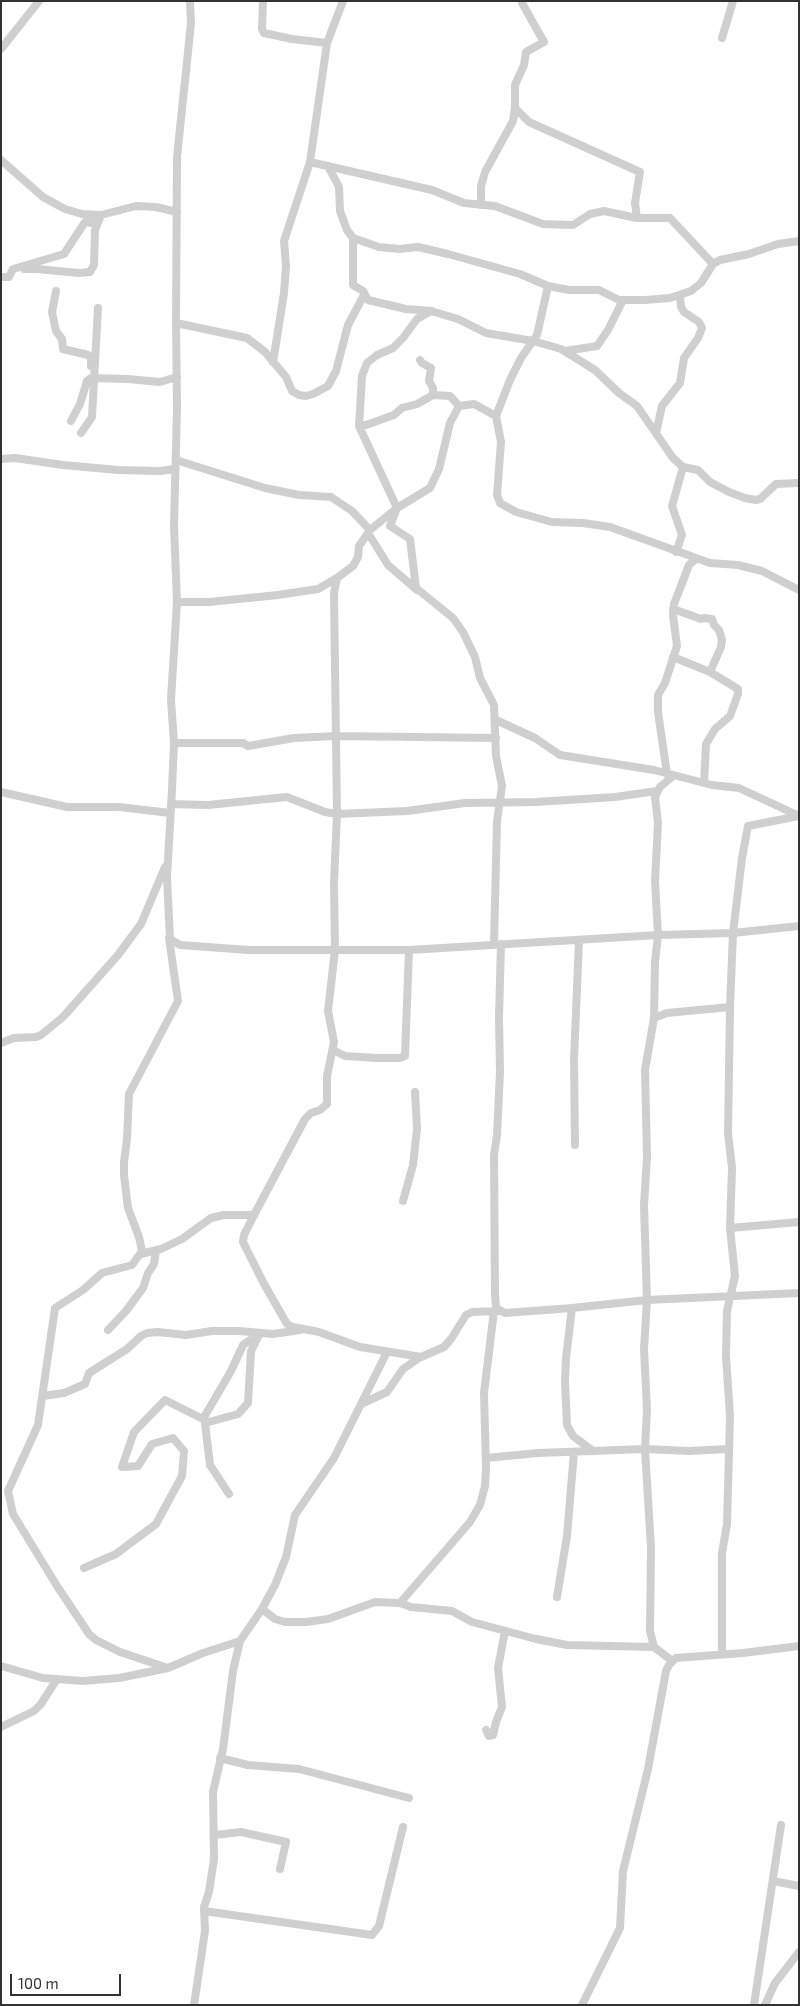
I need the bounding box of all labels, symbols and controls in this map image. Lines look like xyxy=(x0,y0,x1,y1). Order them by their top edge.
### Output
scale bar xyxy=(12,1964,124,1996)
text: 100 m xyxy=(18,1974,59,1992)

